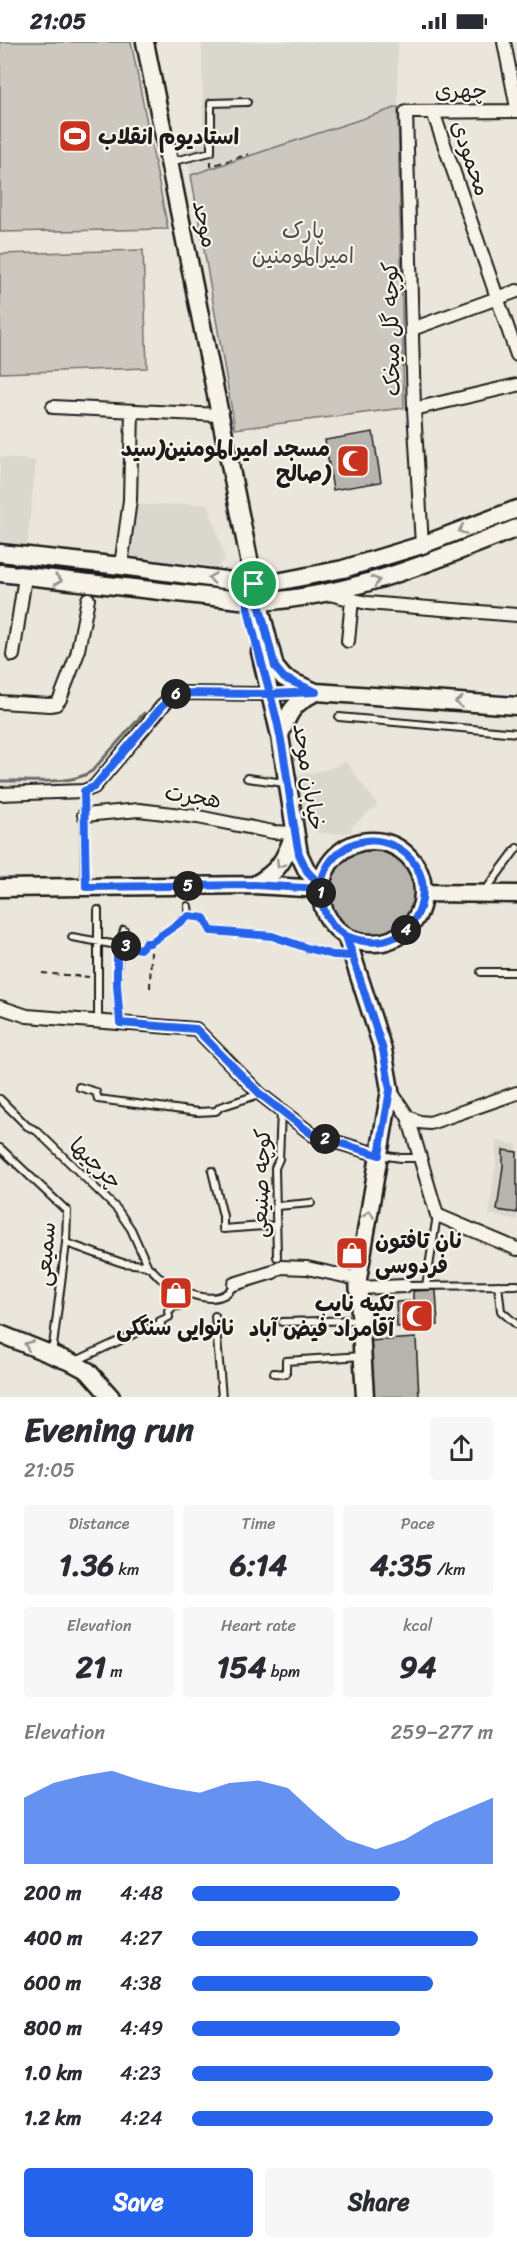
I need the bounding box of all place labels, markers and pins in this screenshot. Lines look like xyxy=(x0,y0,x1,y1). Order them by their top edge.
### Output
place label: استادیوم انقلاب xyxy=(98,117,239,156)
sports icon: استادیوم انقلاب xyxy=(57,118,93,154)
place label: مسجد امیرالمومنین(سید صالح) xyxy=(121,429,332,493)
mosque icon: مسجد امیرالمومنین(سید صالح) xyxy=(335,443,371,479)
pin xyxy=(228,558,279,609)
pin: 6 xyxy=(161,679,191,709)
pin: 5 xyxy=(173,871,203,901)
pin: 1 xyxy=(306,878,336,908)
pin: 4 xyxy=(391,915,421,945)
pin: 3 xyxy=(111,931,141,961)
pin: 2 xyxy=(310,1124,340,1154)
place label: نان تافتون فردوسی xyxy=(375,1221,462,1285)
shop icon: نان تافتون فردوسی xyxy=(334,1235,370,1271)
shop icon: نانوایی سنگکی xyxy=(158,1275,194,1311)
place label: تکیه نایب آقامراد فیض آباد xyxy=(249,1284,395,1348)
mosque icon: تکیه نایب آقامراد فیض آباد xyxy=(399,1298,435,1334)
place label: نانوایی سنگکی xyxy=(116,1308,236,1347)

